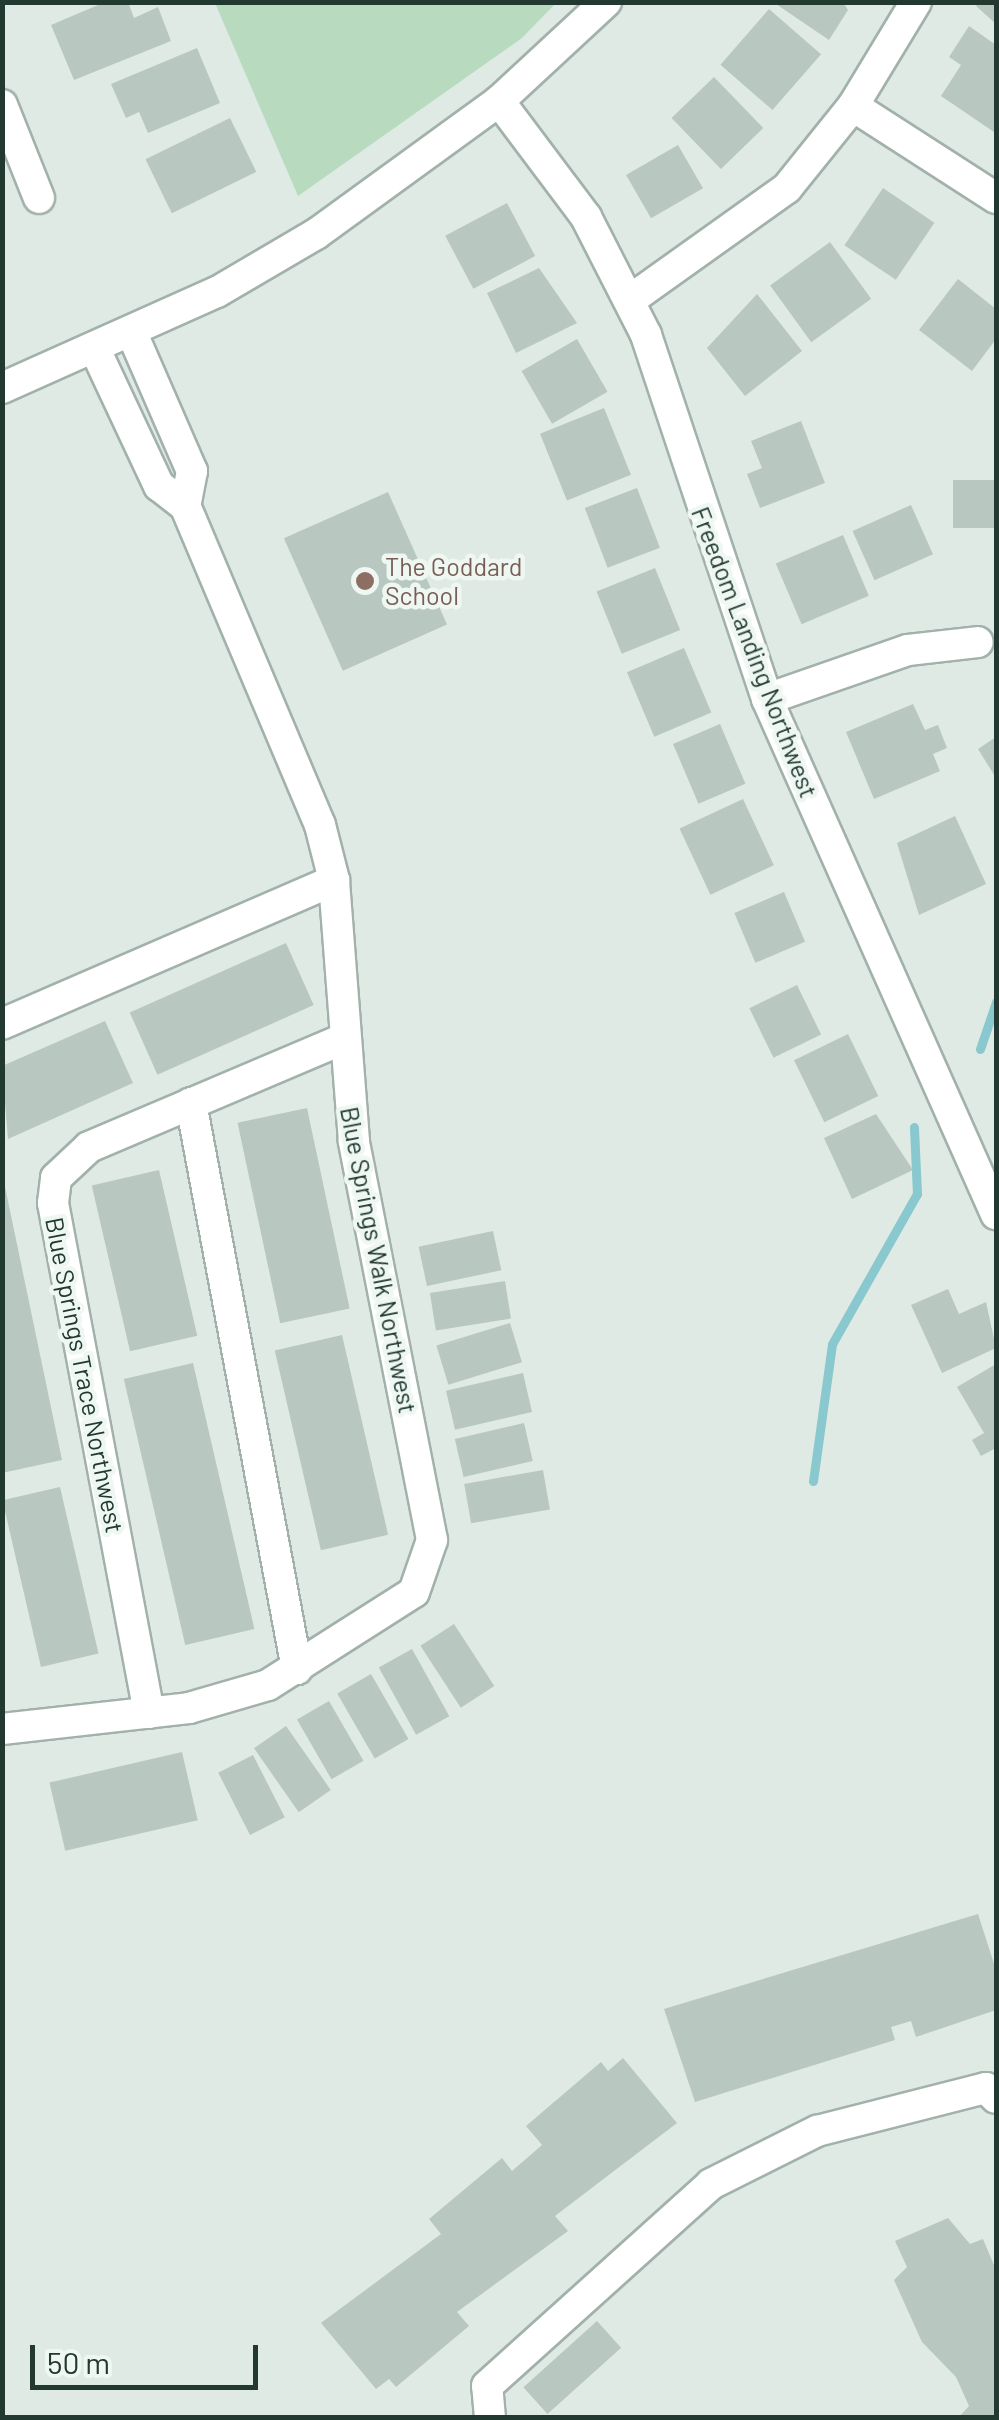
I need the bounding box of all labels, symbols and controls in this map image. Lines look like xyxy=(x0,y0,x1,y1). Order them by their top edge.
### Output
street label: Freedom Landing Northwest xyxy=(686,503,824,801)
place label: The Goddard School xyxy=(385,552,522,611)
marker: The Goddard School xyxy=(354,570,376,592)
street label: Blue Springs Walk Northwest xyxy=(335,1104,423,1416)
street label: Blue Springs Trace Northwest xyxy=(40,1215,130,1535)
scale bar xyxy=(35,2325,262,2387)
text: 50 m xyxy=(47,2344,110,2380)

